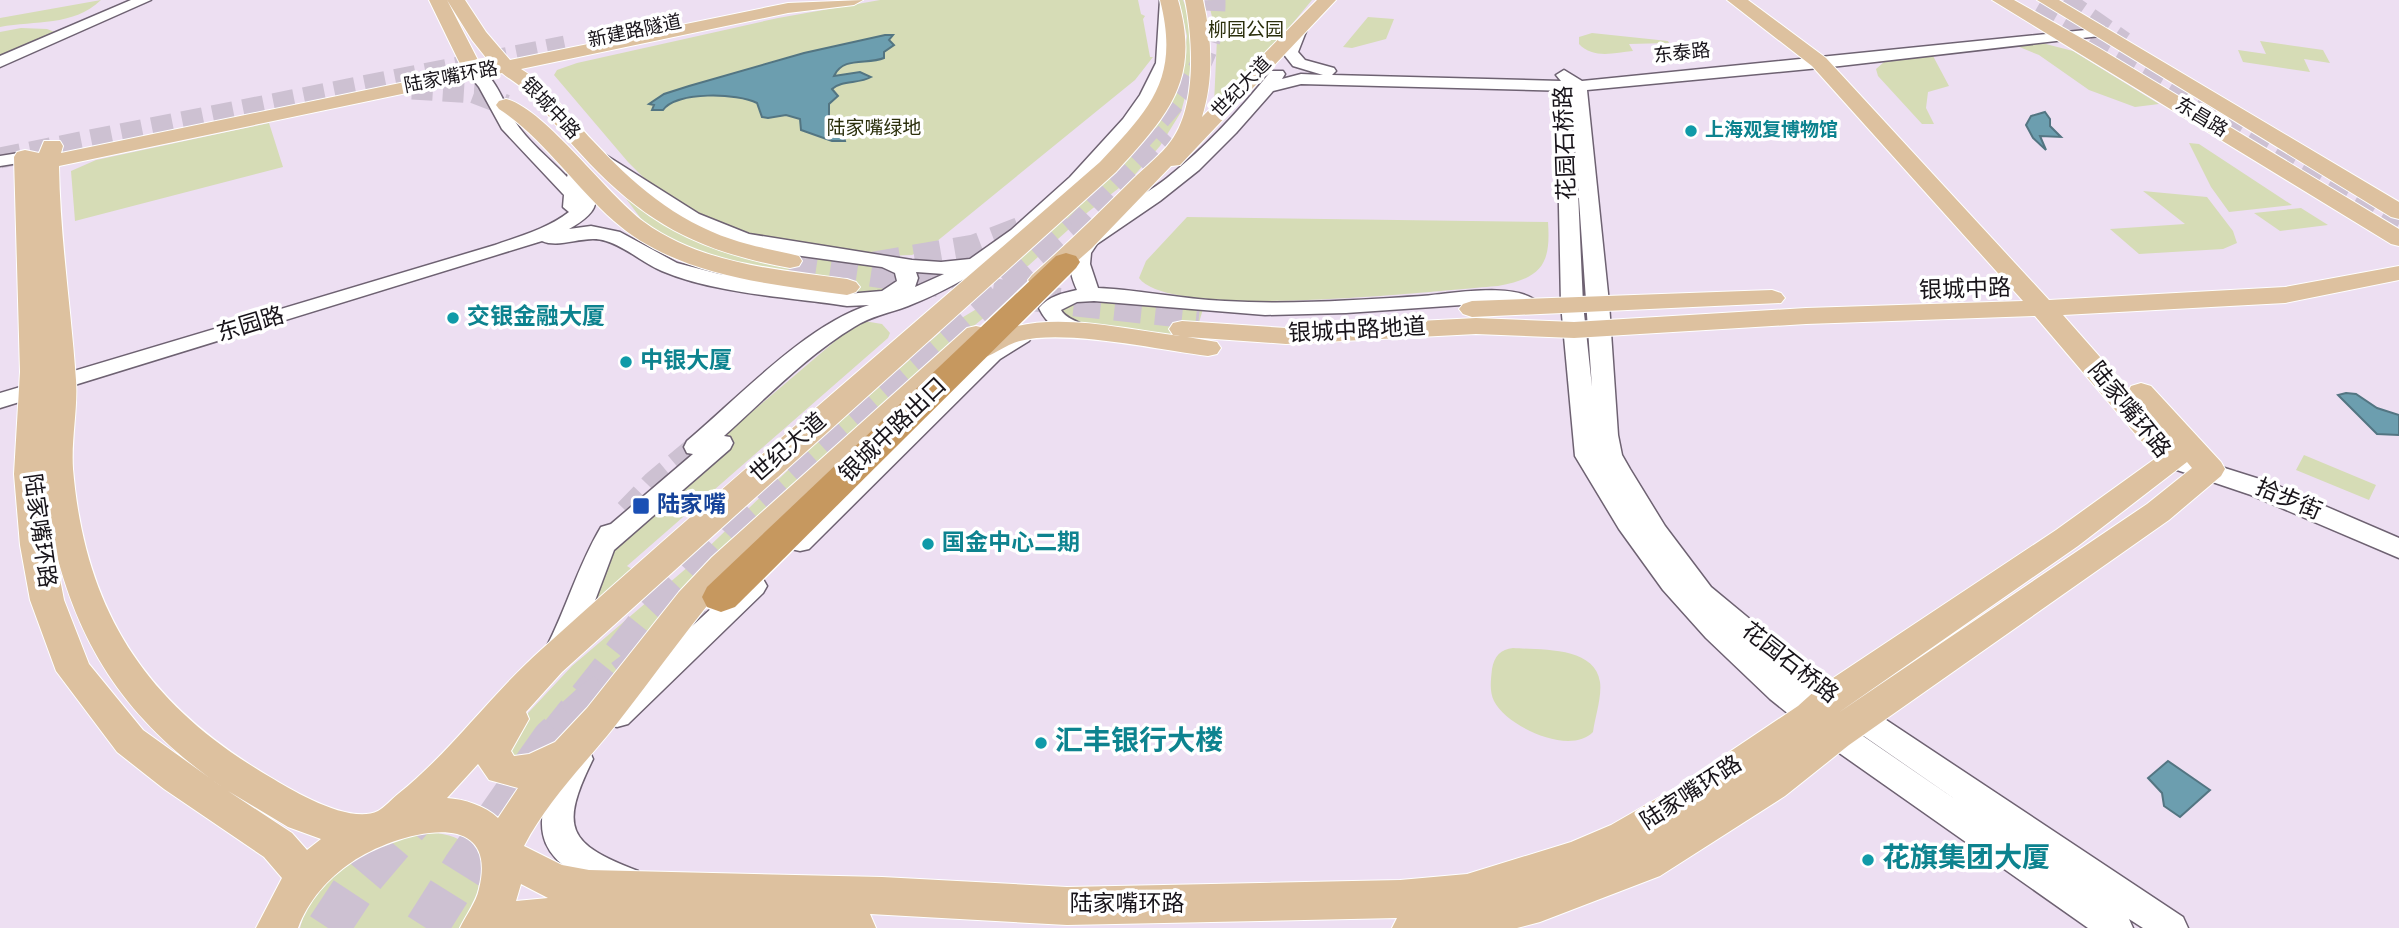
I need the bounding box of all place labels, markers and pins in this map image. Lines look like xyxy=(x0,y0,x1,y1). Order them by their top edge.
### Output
place label: 上海观复博物馆 xyxy=(1705,119,1838,143)
marker: 上海观复博物馆 xyxy=(1683,123,1699,139)
place label: 交银金融大厦 xyxy=(467,303,605,333)
marker: 交银金融大厦 xyxy=(445,310,461,326)
place label: 中银大厦 xyxy=(640,348,732,377)
marker: 中银大厦 xyxy=(618,354,634,370)
place label: 陆家嘴 xyxy=(657,492,726,521)
marker: 陆家嘴 xyxy=(631,496,651,516)
place label: 国金中心二期 xyxy=(942,529,1080,559)
marker: 国金中心二期 xyxy=(920,536,936,552)
place label: 汇丰银行大楼 xyxy=(1055,725,1223,761)
marker: 汇丰银行大楼 xyxy=(1033,735,1049,751)
place label: 花旗集团大厦 xyxy=(1882,842,2050,878)
marker: 花旗集团大厦 xyxy=(1860,852,1876,868)

